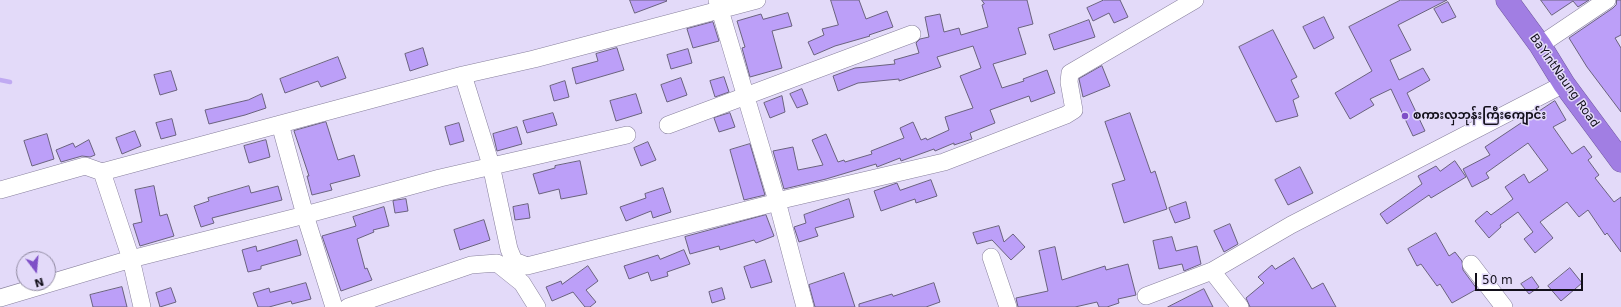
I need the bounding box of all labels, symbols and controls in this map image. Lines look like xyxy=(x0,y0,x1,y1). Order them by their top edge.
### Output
street label: BaYintNaung Road xyxy=(1526,31,1602,131)
place label: စကားလှဘုန်းကြီးကျောင်း xyxy=(1413,109,1546,123)
marker: စကားလှဘုန်းကြီးကျောင်း xyxy=(1400,111,1410,121)
north arrow xyxy=(16,251,56,291)
scale bar xyxy=(1477,265,1585,291)
text: 50 m xyxy=(1482,273,1513,287)
text: N xyxy=(33,275,45,290)

